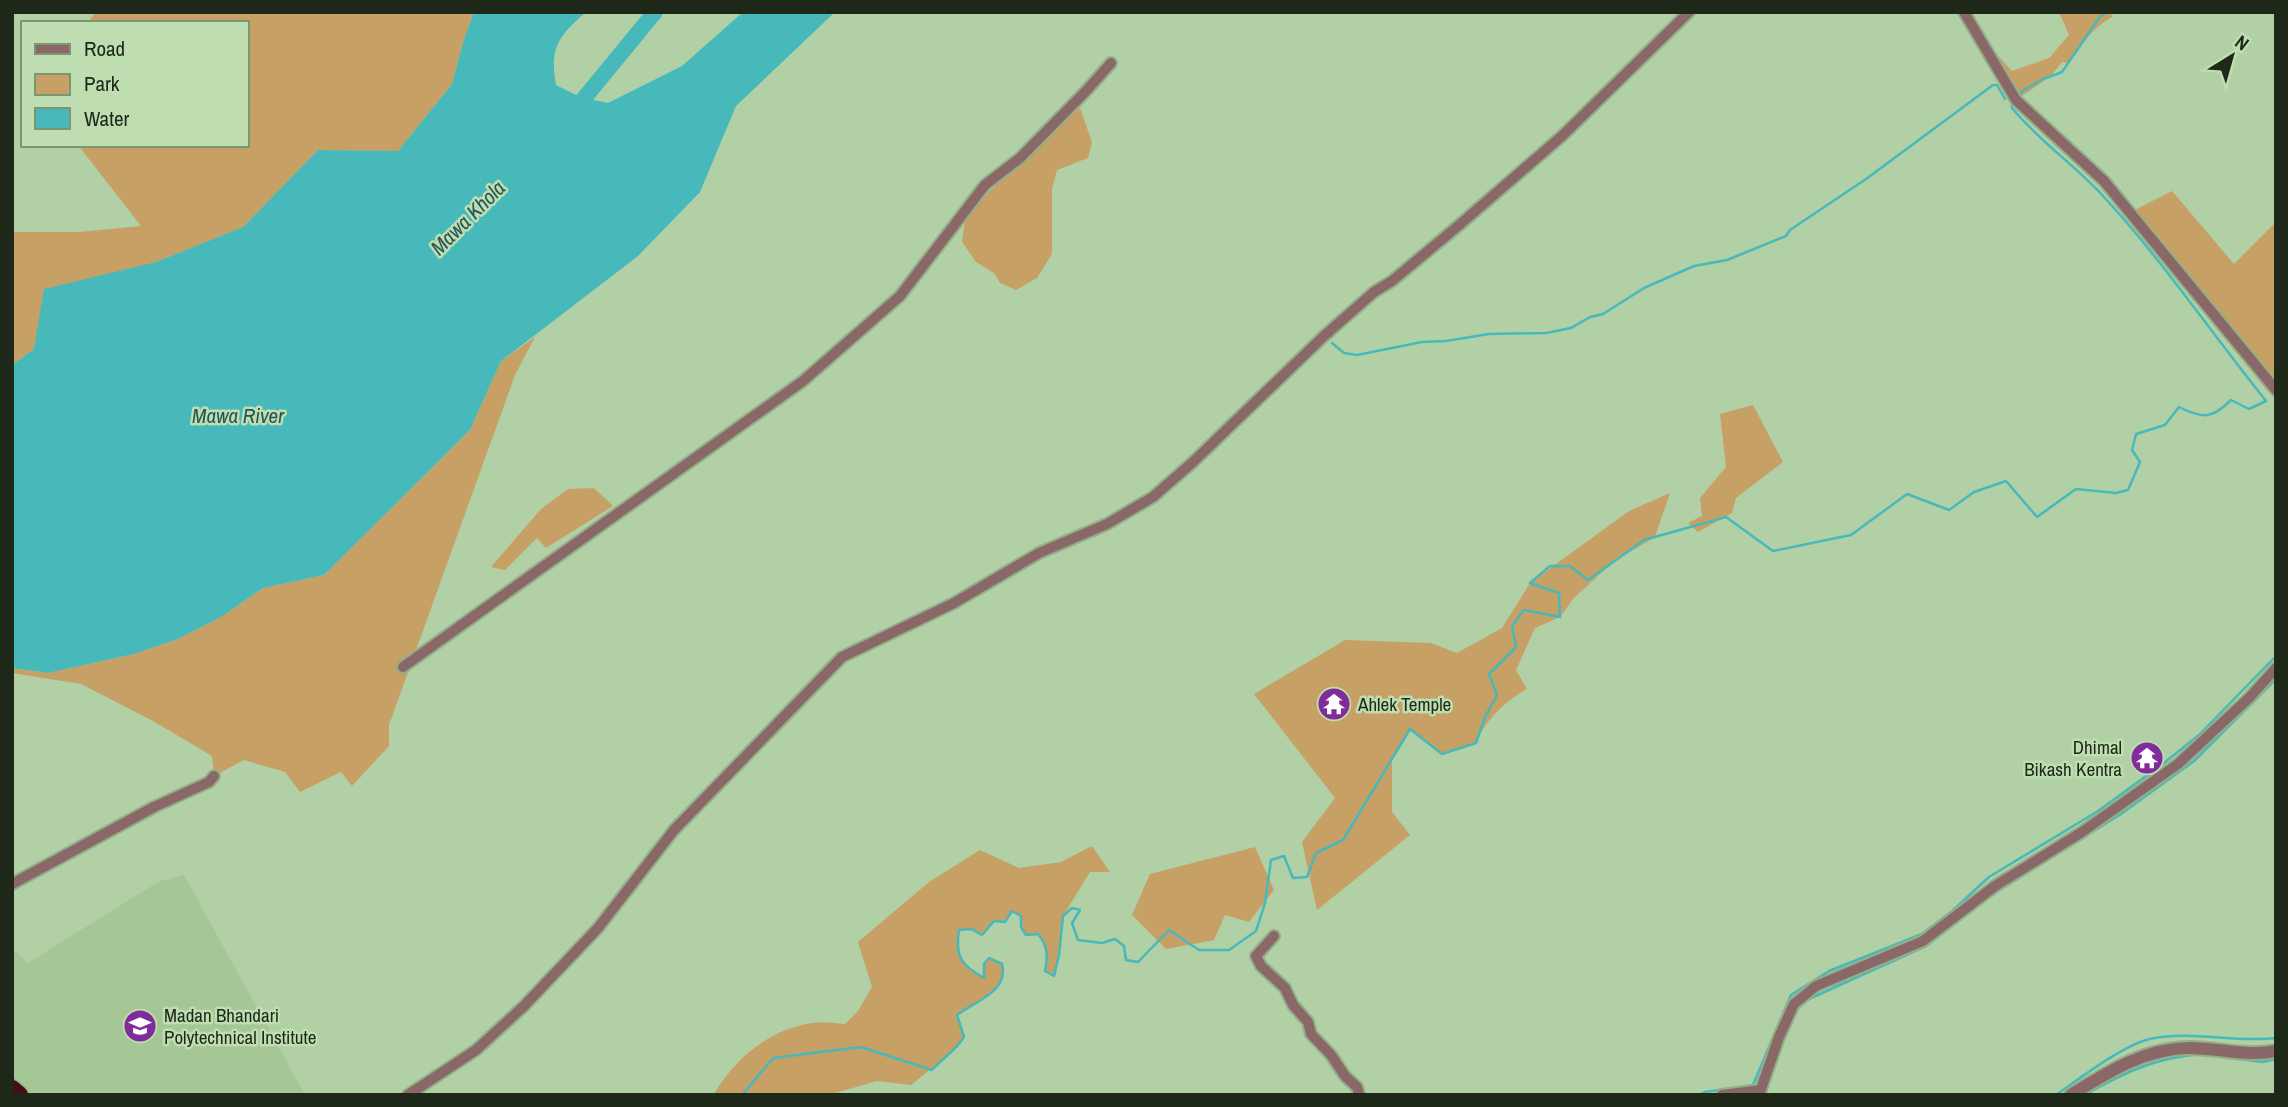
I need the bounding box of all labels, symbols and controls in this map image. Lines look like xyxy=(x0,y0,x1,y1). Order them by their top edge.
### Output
legend xyxy=(21,21,248,147)
north arrow xyxy=(2197,21,2267,91)
text: N xyxy=(2230,29,2255,56)
text: Road xyxy=(84,34,125,63)
text: Park xyxy=(84,69,120,98)
text: Water xyxy=(84,104,130,133)
water label: Mawa Khola xyxy=(424,174,511,261)
water label: Mawa River xyxy=(192,401,285,430)
temple icon: Ahlek Temple xyxy=(1315,685,1353,723)
place label: Ahlek Temple xyxy=(1357,691,1451,717)
place label: Dhimal Bikash Kentra xyxy=(2024,734,2122,782)
temple icon: Dhimal Bikash Kentra xyxy=(2128,739,2166,777)
place label: Madan Bhandari Polytechnical Institute xyxy=(164,1002,316,1050)
school or university icon: Madan Bhandari Polytechnical Institute xyxy=(121,1007,159,1045)

